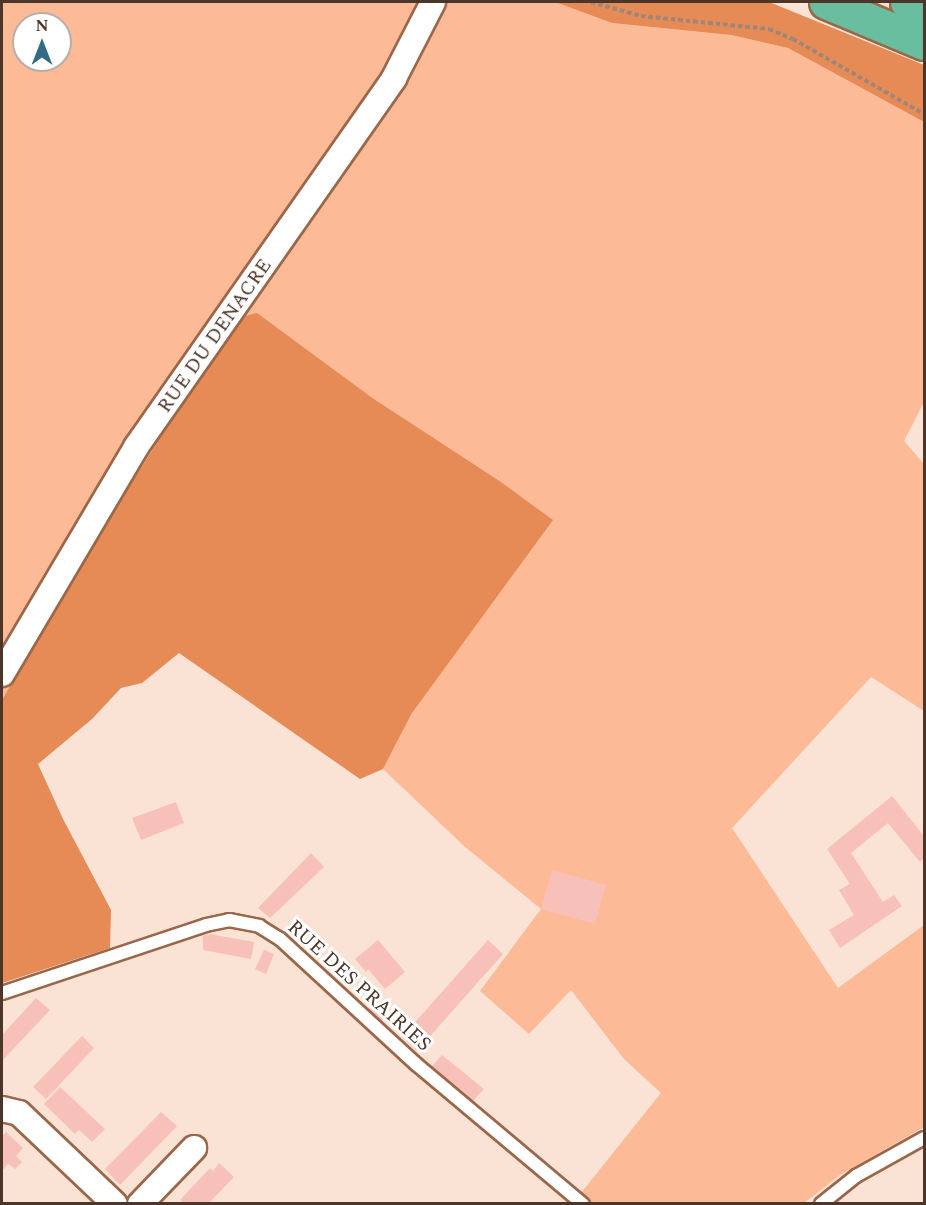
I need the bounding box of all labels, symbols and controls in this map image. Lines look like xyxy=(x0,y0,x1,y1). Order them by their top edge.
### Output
north arrow xyxy=(12,12,72,72)
text: N xyxy=(35,14,49,38)
street label: RUE DU DENACRE xyxy=(153,254,277,418)
street label: RUE DES PRAIRIES xyxy=(282,915,436,1057)

